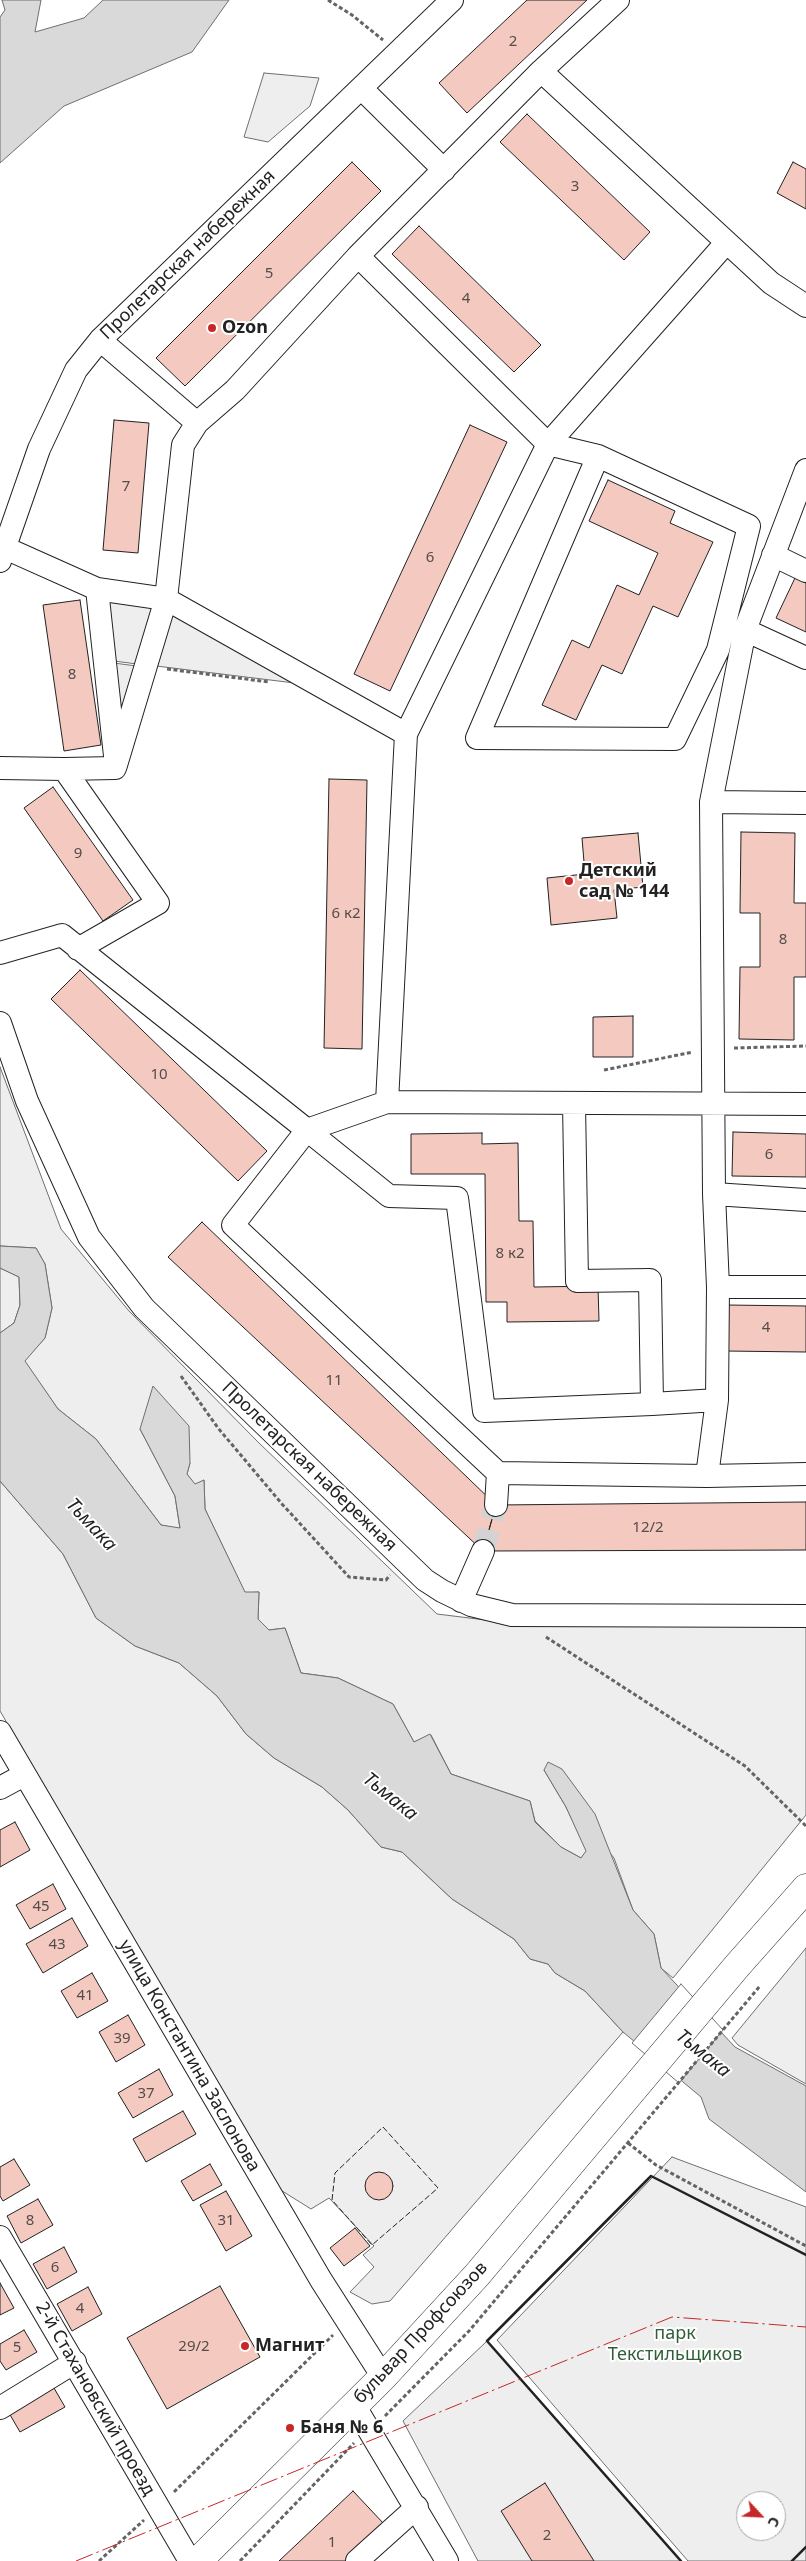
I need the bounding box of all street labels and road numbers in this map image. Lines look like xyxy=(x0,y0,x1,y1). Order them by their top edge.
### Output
street label: Пролетарская набережная xyxy=(96,166,280,344)
street label: Пролетарская набережная xyxy=(217,1378,401,1556)
street label: улица Константина Заслонова xyxy=(114,1936,264,2176)
street label: бульвар Профсоюзов xyxy=(350,2258,492,2408)
street label: 2-й Стахановский проезд xyxy=(31,2298,159,2500)

